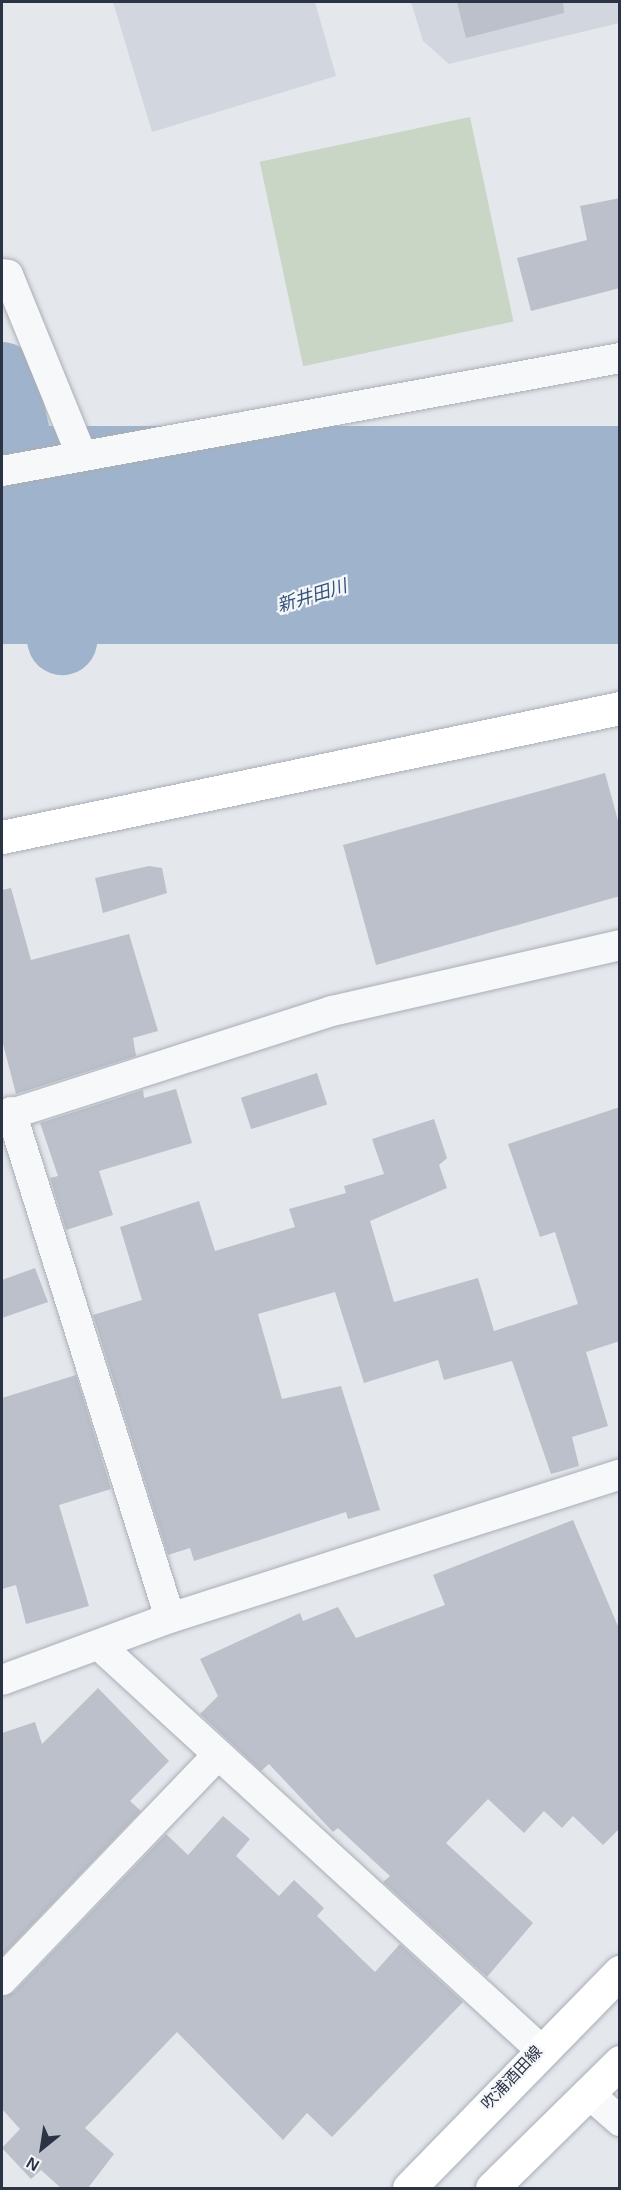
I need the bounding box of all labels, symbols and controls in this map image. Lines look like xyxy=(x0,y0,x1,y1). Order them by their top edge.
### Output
water label: 新井田川 xyxy=(274,575,350,617)
street label: 吹浦酒田線 xyxy=(478,2042,546,2114)
north arrow xyxy=(12,2118,72,2178)
text: N xyxy=(23,2154,42,2174)

